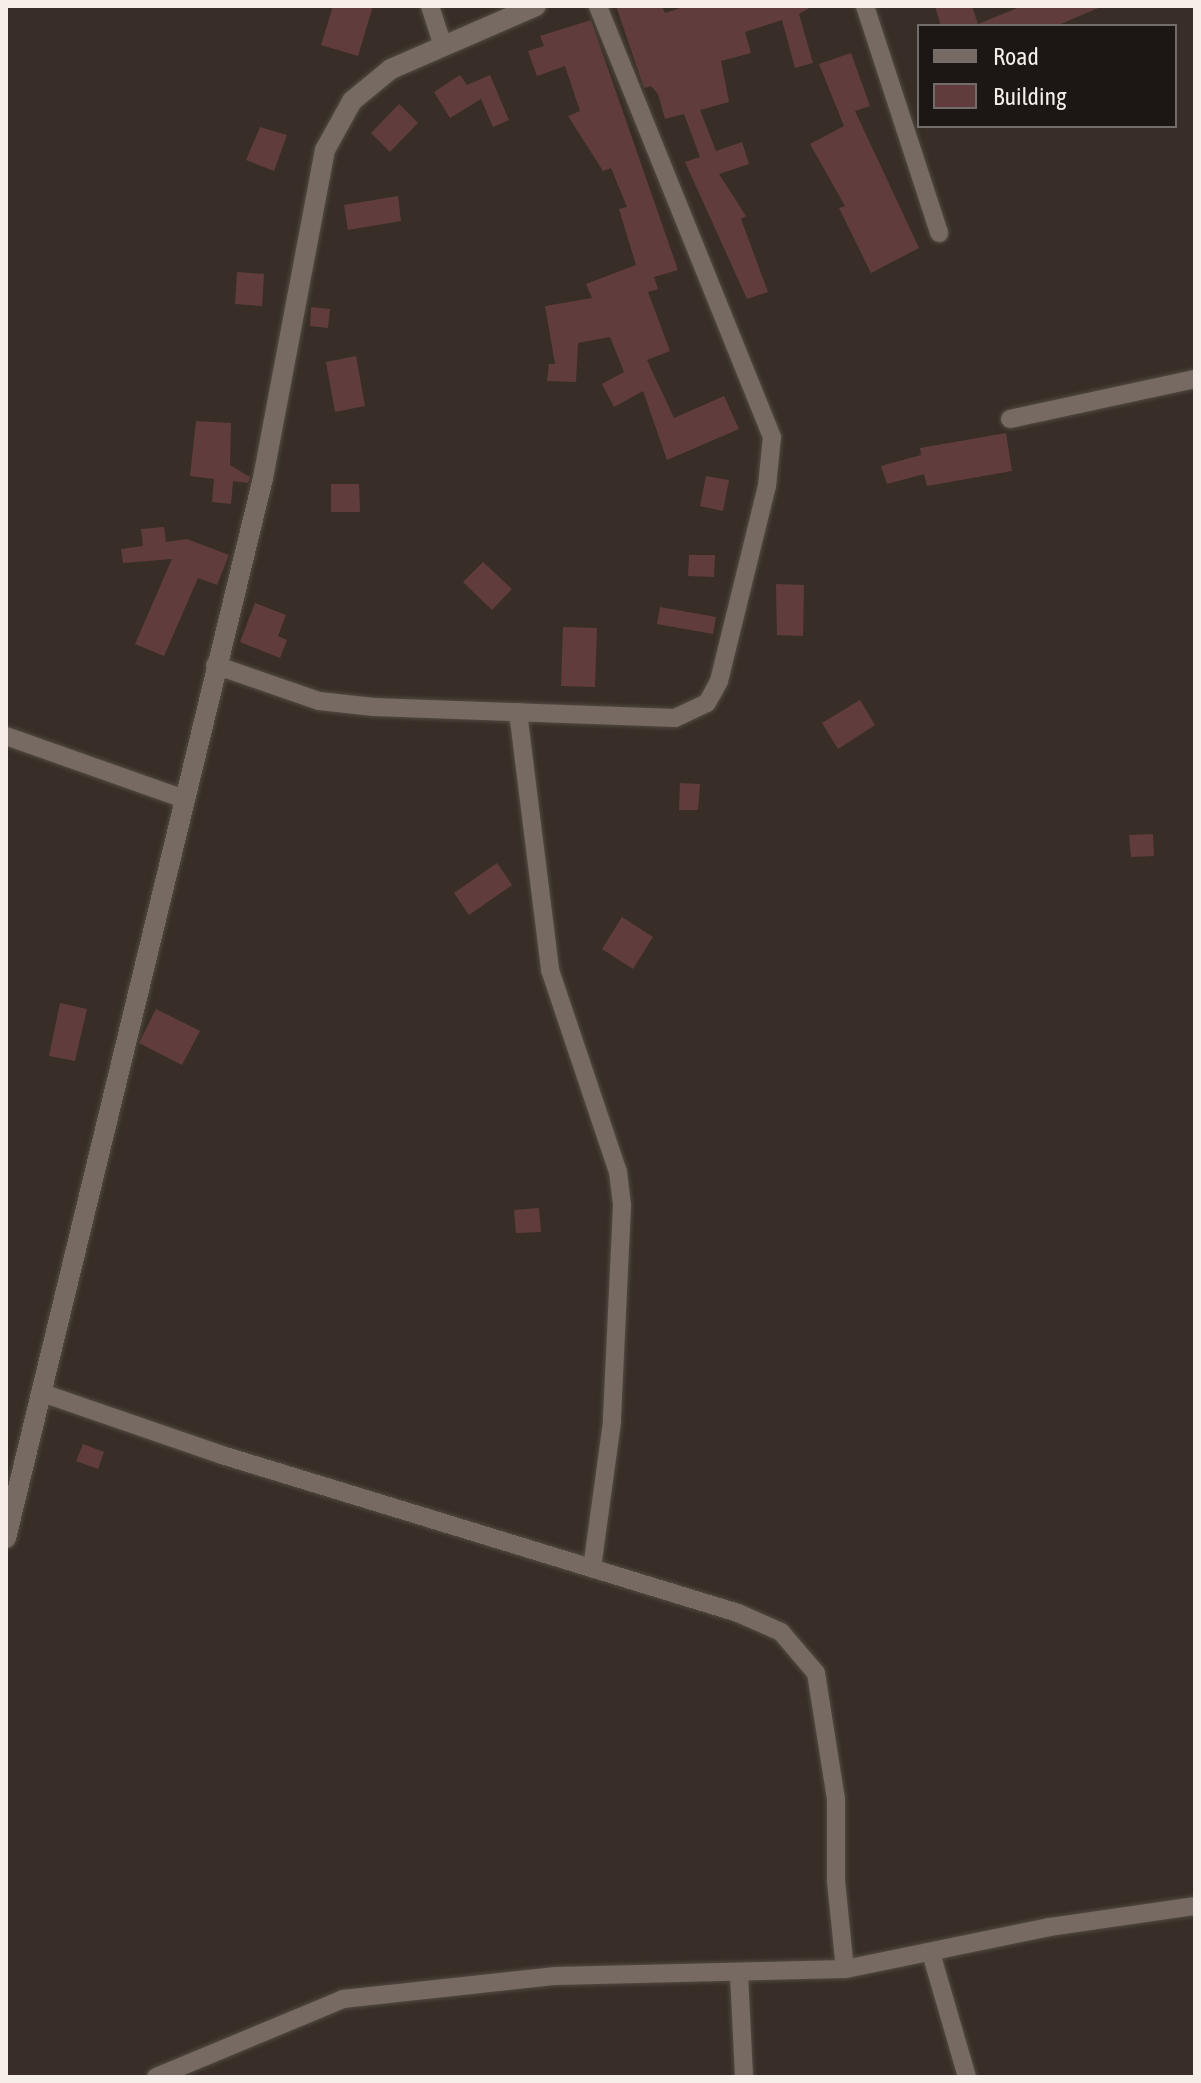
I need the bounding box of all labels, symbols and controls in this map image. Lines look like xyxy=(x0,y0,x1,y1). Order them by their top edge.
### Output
legend xyxy=(917,24,1177,128)
text: Road xyxy=(993,43,1039,70)
text: Building xyxy=(993,83,1066,110)

